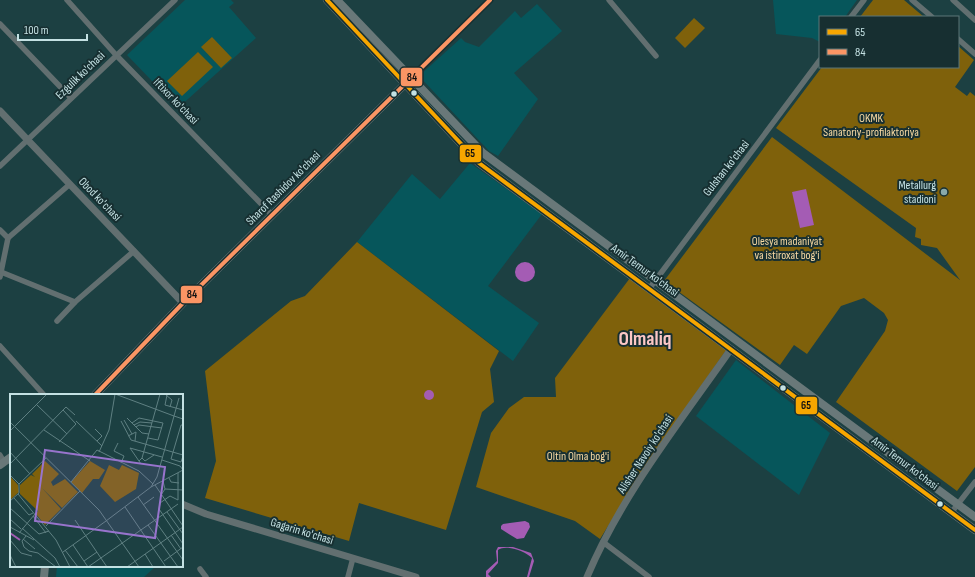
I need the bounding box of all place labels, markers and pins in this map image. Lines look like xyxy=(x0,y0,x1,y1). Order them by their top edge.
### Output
unlabelled marker xyxy=(409,88,419,98)
unlabelled marker xyxy=(389,89,399,99)
place label: Metallurg stadioni xyxy=(898,178,936,207)
marker: Metallurg stadioni xyxy=(939,187,949,197)
unlabelled marker xyxy=(778,383,788,393)
unlabelled marker xyxy=(935,499,945,509)

